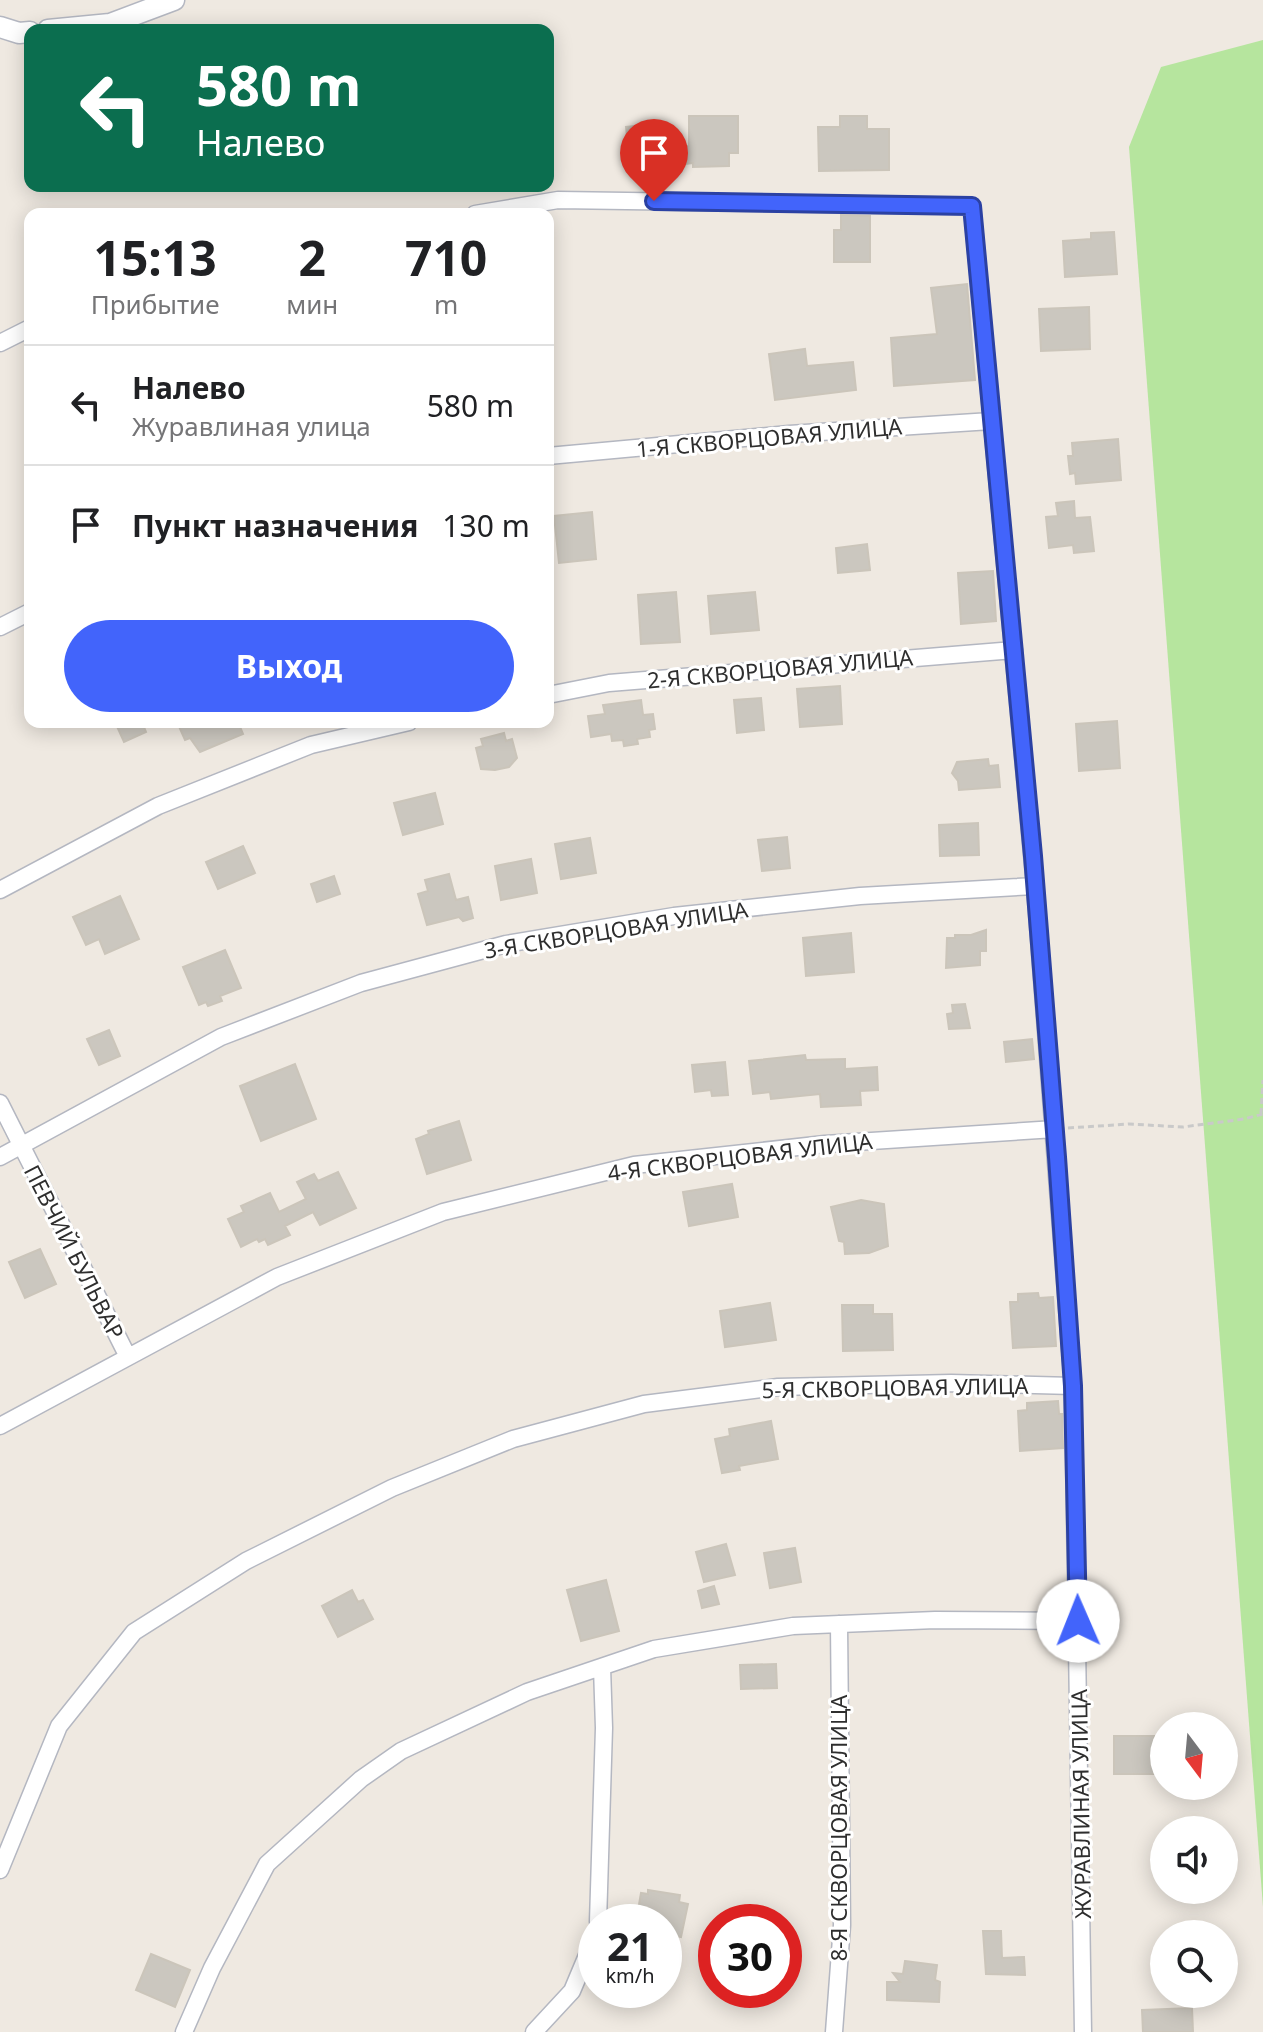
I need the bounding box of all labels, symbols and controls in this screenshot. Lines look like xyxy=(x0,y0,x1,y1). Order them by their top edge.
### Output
text: 580 m xyxy=(196,46,361,122)
icon: left xyxy=(64,56,168,160)
text: Налево xyxy=(196,118,325,167)
pin xyxy=(620,119,688,201)
icon: arrive xyxy=(632,131,676,175)
text: 15:13 xyxy=(93,225,217,290)
text: 2 xyxy=(298,225,326,290)
text: 710 xyxy=(405,225,487,290)
text: Прибытие xyxy=(91,286,220,322)
text: мин xyxy=(286,286,338,322)
text: m xyxy=(434,286,458,322)
text: Налево xyxy=(132,367,246,408)
icon: left xyxy=(64,383,108,427)
text: 580 m xyxy=(427,385,514,426)
text: Журавлиная улица xyxy=(132,408,371,444)
street label: 1-Я СКВОРЦОВАЯ УЛИЦА xyxy=(635,410,904,464)
icon: arrive xyxy=(64,503,108,547)
text: Пункт назначения xyxy=(132,505,418,546)
text: 130 m xyxy=(442,505,530,546)
button: Выход xyxy=(64,620,514,712)
street label: 2-Я СКВОРЦОВАЯ УЛИЦА xyxy=(646,641,915,695)
street label: 3-Я СКВОРЦОВАЯ УЛИЦА xyxy=(482,893,751,965)
street label: 4-Я СКВОРЦОВАЯ УЛИЦА xyxy=(606,1125,875,1187)
street label: ПЕВЧИЙ БУЛЬВАР xyxy=(18,1159,132,1344)
street label: 5-Я СКВОРЦОВАЯ УЛИЦА xyxy=(761,1370,1029,1404)
position arrow xyxy=(1036,1579,1120,1663)
street label: ЖУРАВЛИНАЯ УЛИЦА xyxy=(1063,1688,1097,1919)
street label: 8-Я СКВОРЦОВАЯ УЛИЦА xyxy=(823,1694,853,1961)
north arrow xyxy=(1150,1712,1238,1800)
map controls xyxy=(1150,1712,1238,2008)
button: sound xyxy=(1150,1816,1238,1904)
speed limit sign: 30 xyxy=(698,1904,802,2008)
text: 21 xyxy=(607,1918,653,1973)
button: search xyxy=(1150,1920,1238,2008)
text: km/h xyxy=(605,1962,655,1989)

